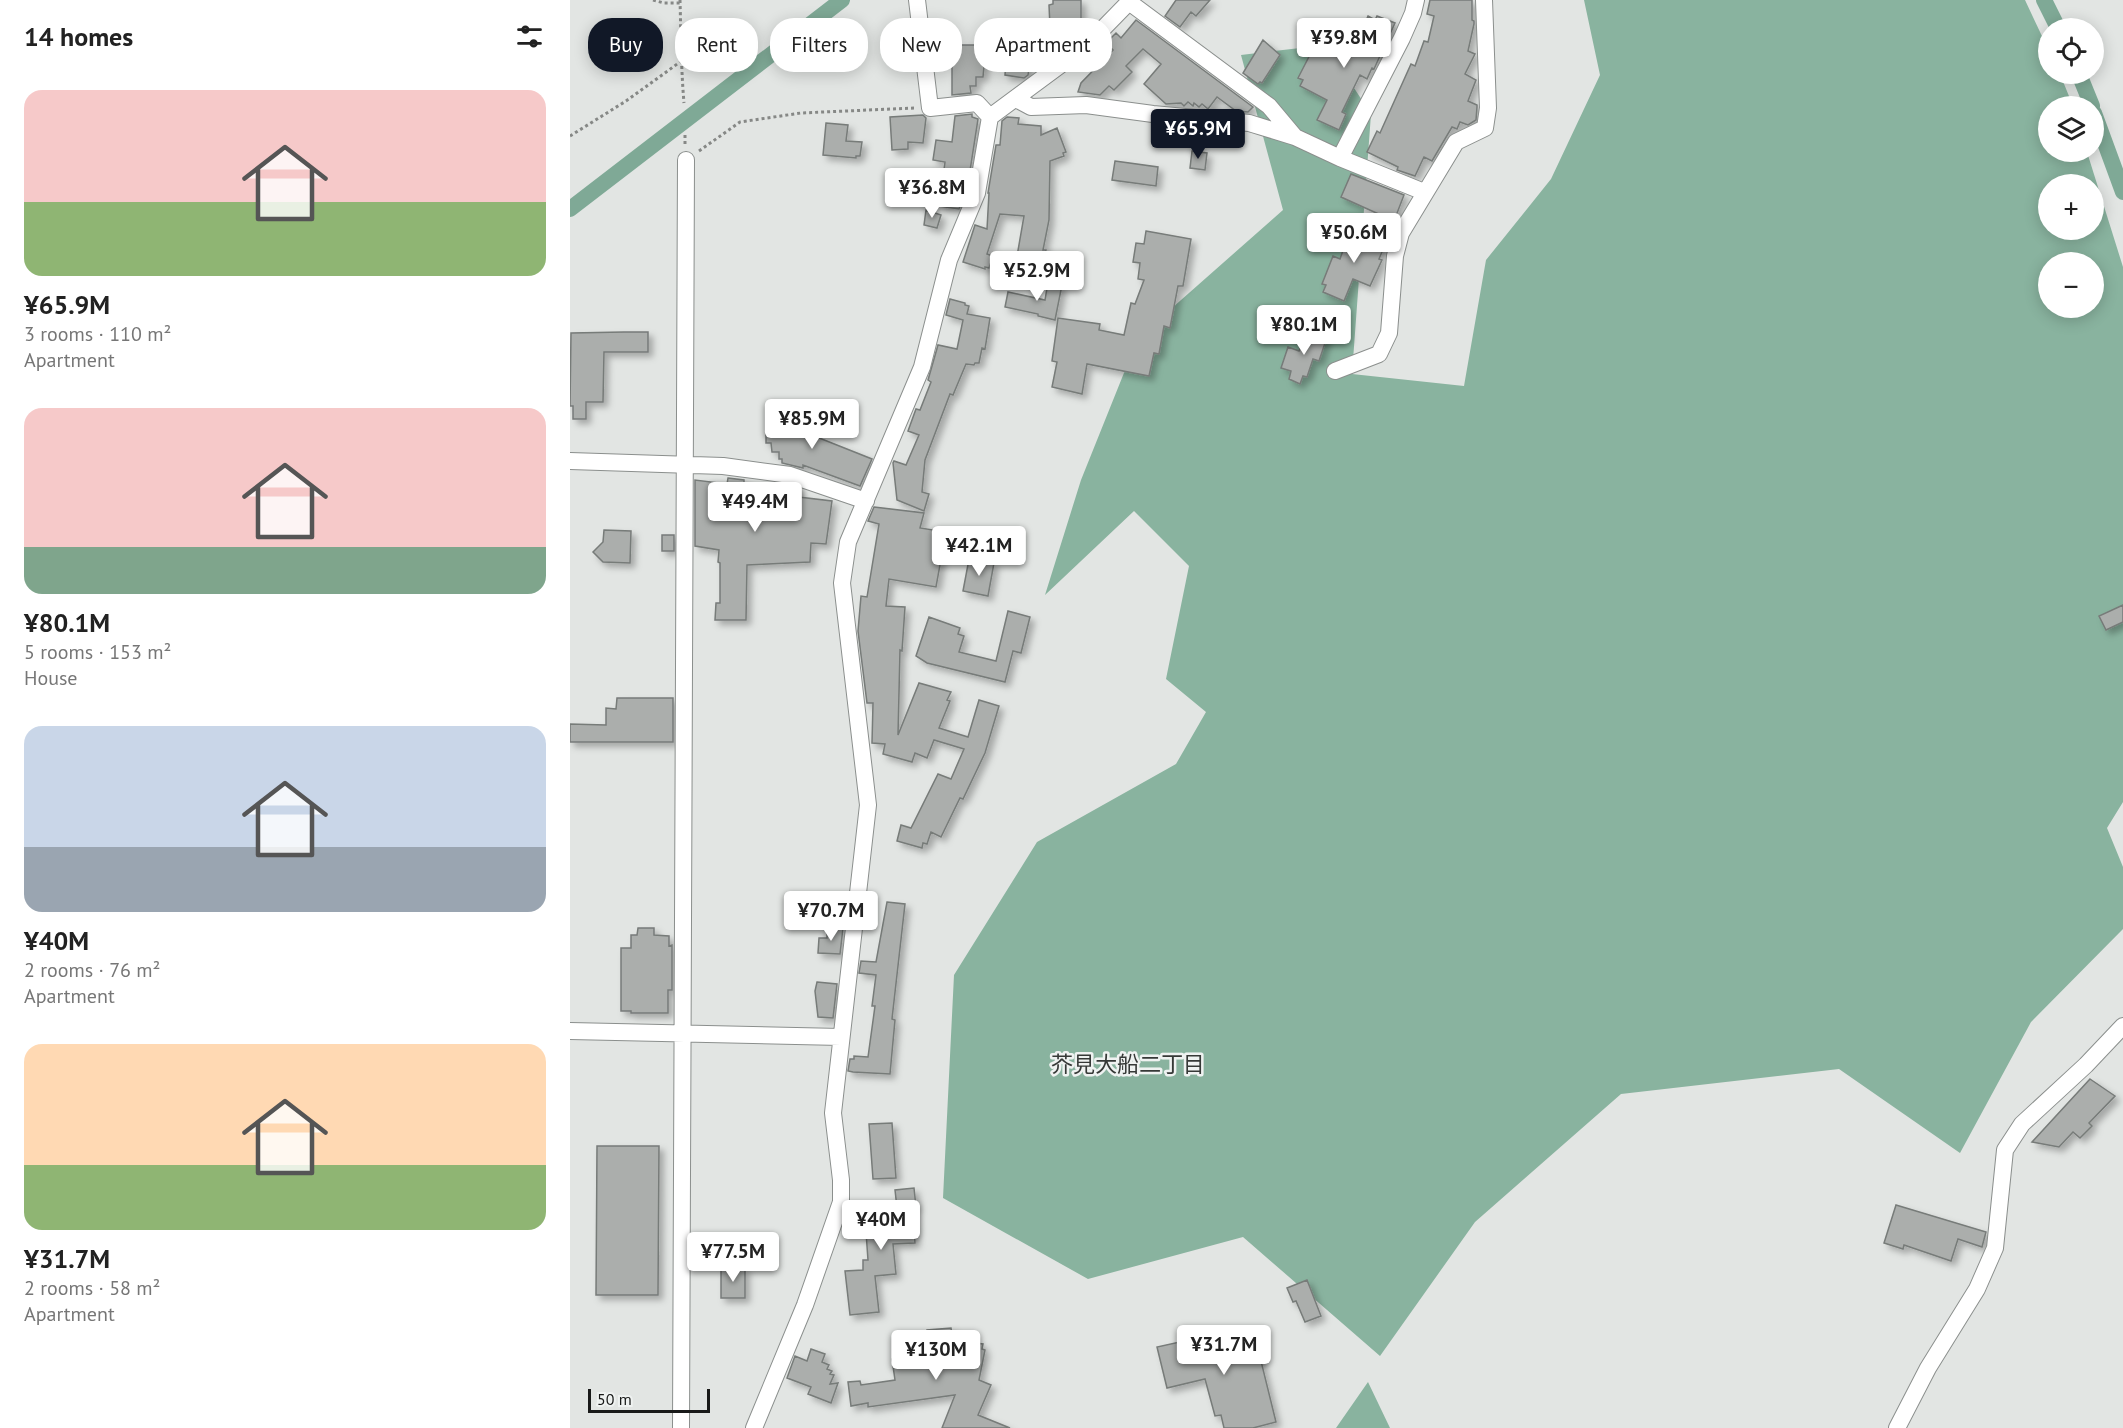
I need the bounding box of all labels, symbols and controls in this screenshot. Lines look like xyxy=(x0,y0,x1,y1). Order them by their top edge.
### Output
chip: Buy xyxy=(588,18,663,72)
chip: Rent xyxy=(675,18,758,72)
chip: Filters xyxy=(770,18,868,72)
chip: New xyxy=(880,18,962,72)
chip: Apartment xyxy=(974,18,1112,72)
pin: ¥39.8M xyxy=(1295,18,1393,69)
map controls xyxy=(2038,18,2104,318)
button: locate xyxy=(2038,18,2104,84)
text: 14 homes xyxy=(24,20,133,53)
icon: filters xyxy=(513,20,546,53)
text: ¥39.8M xyxy=(1311,24,1377,50)
button: layers xyxy=(2038,96,2104,162)
pin: ¥65.9M xyxy=(1149,109,1247,160)
text: ¥65.9M xyxy=(1165,115,1231,141)
icon: home xyxy=(231,129,339,237)
pin: ¥36.8M xyxy=(883,168,981,219)
text: ¥36.8M xyxy=(899,174,965,200)
button: + xyxy=(2038,174,2104,240)
pin: ¥50.6M xyxy=(1305,213,1403,264)
text: ¥50.6M xyxy=(1321,219,1387,245)
pin: ¥52.9M xyxy=(988,251,1086,302)
button: − xyxy=(2038,252,2104,318)
text: ¥52.9M xyxy=(1004,257,1070,283)
text: ¥65.9M xyxy=(24,288,110,321)
pin: ¥80.1M xyxy=(1255,305,1353,356)
text: ¥80.1M xyxy=(1271,311,1337,337)
text: 3 rooms · 110 m² xyxy=(24,321,171,347)
text: Apartment xyxy=(24,347,115,373)
pin: ¥85.9M xyxy=(763,399,861,450)
text: ¥85.9M xyxy=(779,405,845,431)
icon: home xyxy=(231,447,339,555)
pin: ¥49.4M xyxy=(706,482,804,533)
text: ¥49.4M xyxy=(722,488,788,514)
pin: ¥42.1M xyxy=(930,526,1028,577)
text: ¥42.1M xyxy=(946,532,1012,558)
text: ¥80.1M xyxy=(24,606,110,639)
text: 5 rooms · 153 m² xyxy=(24,639,171,665)
text: House xyxy=(24,665,78,691)
icon: home xyxy=(231,765,339,873)
pin: ¥70.7M xyxy=(782,891,880,942)
text: ¥70.7M xyxy=(798,897,864,923)
text: ¥40M xyxy=(24,924,89,957)
text: 2 rooms · 76 m² xyxy=(24,957,160,983)
text: Apartment xyxy=(24,983,115,1009)
district label: 芥見大船二丁目 xyxy=(1051,1050,1205,1078)
icon: home xyxy=(231,1083,339,1191)
pin: ¥40M xyxy=(845,1200,917,1251)
text: ¥40M xyxy=(856,1206,906,1232)
pin: ¥77.5M xyxy=(684,1232,782,1283)
text: ¥77.5M xyxy=(701,1238,765,1264)
text: ¥31.7M xyxy=(24,1242,110,1275)
text: 2 rooms · 58 m² xyxy=(24,1275,160,1301)
text: Apartment xyxy=(24,1301,115,1327)
pin: ¥31.7M xyxy=(1175,1325,1273,1376)
pin: ¥130M xyxy=(894,1330,978,1381)
text: ¥31.7M xyxy=(1191,1331,1257,1357)
text: ¥130M xyxy=(905,1336,967,1362)
scale bar xyxy=(588,1386,710,1414)
text: 50 m xyxy=(597,1389,632,1409)

